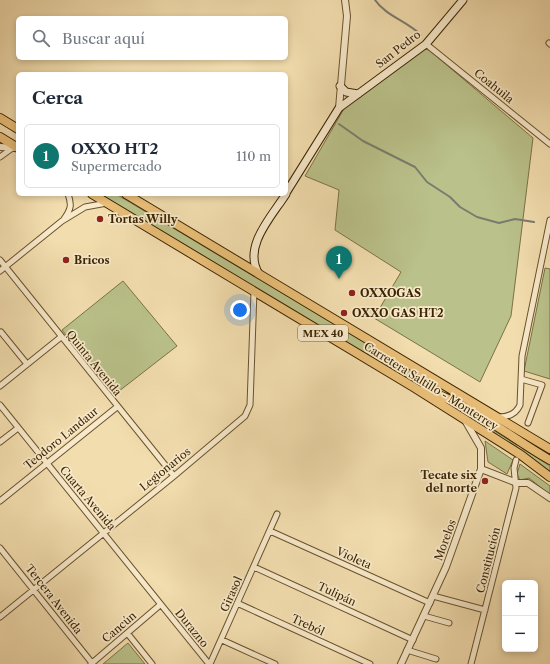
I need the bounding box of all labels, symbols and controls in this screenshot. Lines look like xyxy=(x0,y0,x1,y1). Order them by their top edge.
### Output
search box xyxy=(16,16,288,60)
icon: search xyxy=(30,27,52,49)
street label: San Pedro xyxy=(373,27,423,71)
text: Buscar aquí xyxy=(62,29,145,48)
street label: Coahuila xyxy=(471,66,517,106)
text: Cerca xyxy=(32,88,83,108)
text: OXXO HT2 xyxy=(71,139,158,158)
text: 1 xyxy=(43,148,49,164)
text: 110 m xyxy=(236,148,271,164)
text: Supermercado xyxy=(71,158,162,174)
place label: Tortas Willy xyxy=(108,212,178,226)
marker: Tortas Willy xyxy=(95,214,105,224)
pin: 1 xyxy=(326,246,352,279)
place label: Bricos xyxy=(74,253,110,267)
marker: Bricos xyxy=(61,255,71,265)
place label: OXXOGAS xyxy=(360,286,421,300)
marker: OXXOGAS xyxy=(347,288,357,298)
your location xyxy=(230,300,250,320)
place label: OXXO GAS HT2 xyxy=(352,306,444,320)
marker: OXXO GAS HT2 xyxy=(339,308,349,318)
road number: MEX 40 xyxy=(298,325,348,341)
street label: Quinta Avenida xyxy=(63,327,125,399)
street label: Carretera Saltillo - Monterrey xyxy=(361,339,501,434)
street label: Teodoro Landaur xyxy=(21,404,101,472)
street label: Legionarios xyxy=(137,444,193,494)
street label: Cuarta Avenida xyxy=(57,463,119,533)
place label: Tecate six del norte xyxy=(421,468,478,495)
marker: Tecate six del norte xyxy=(480,476,490,486)
street label: Morelos xyxy=(431,517,459,563)
street label: Constitución xyxy=(473,525,503,594)
street label: Violeta xyxy=(333,544,374,572)
street label: Tercera Avenida xyxy=(22,561,86,637)
street label: Girasol xyxy=(217,573,245,614)
street label: Tulipán xyxy=(316,579,359,609)
map controls xyxy=(502,580,538,652)
button: + xyxy=(502,580,538,616)
street label: Durazno xyxy=(172,606,212,650)
street label: Cancún xyxy=(99,608,139,646)
street label: Treból xyxy=(289,611,327,639)
button: − xyxy=(502,616,538,652)

